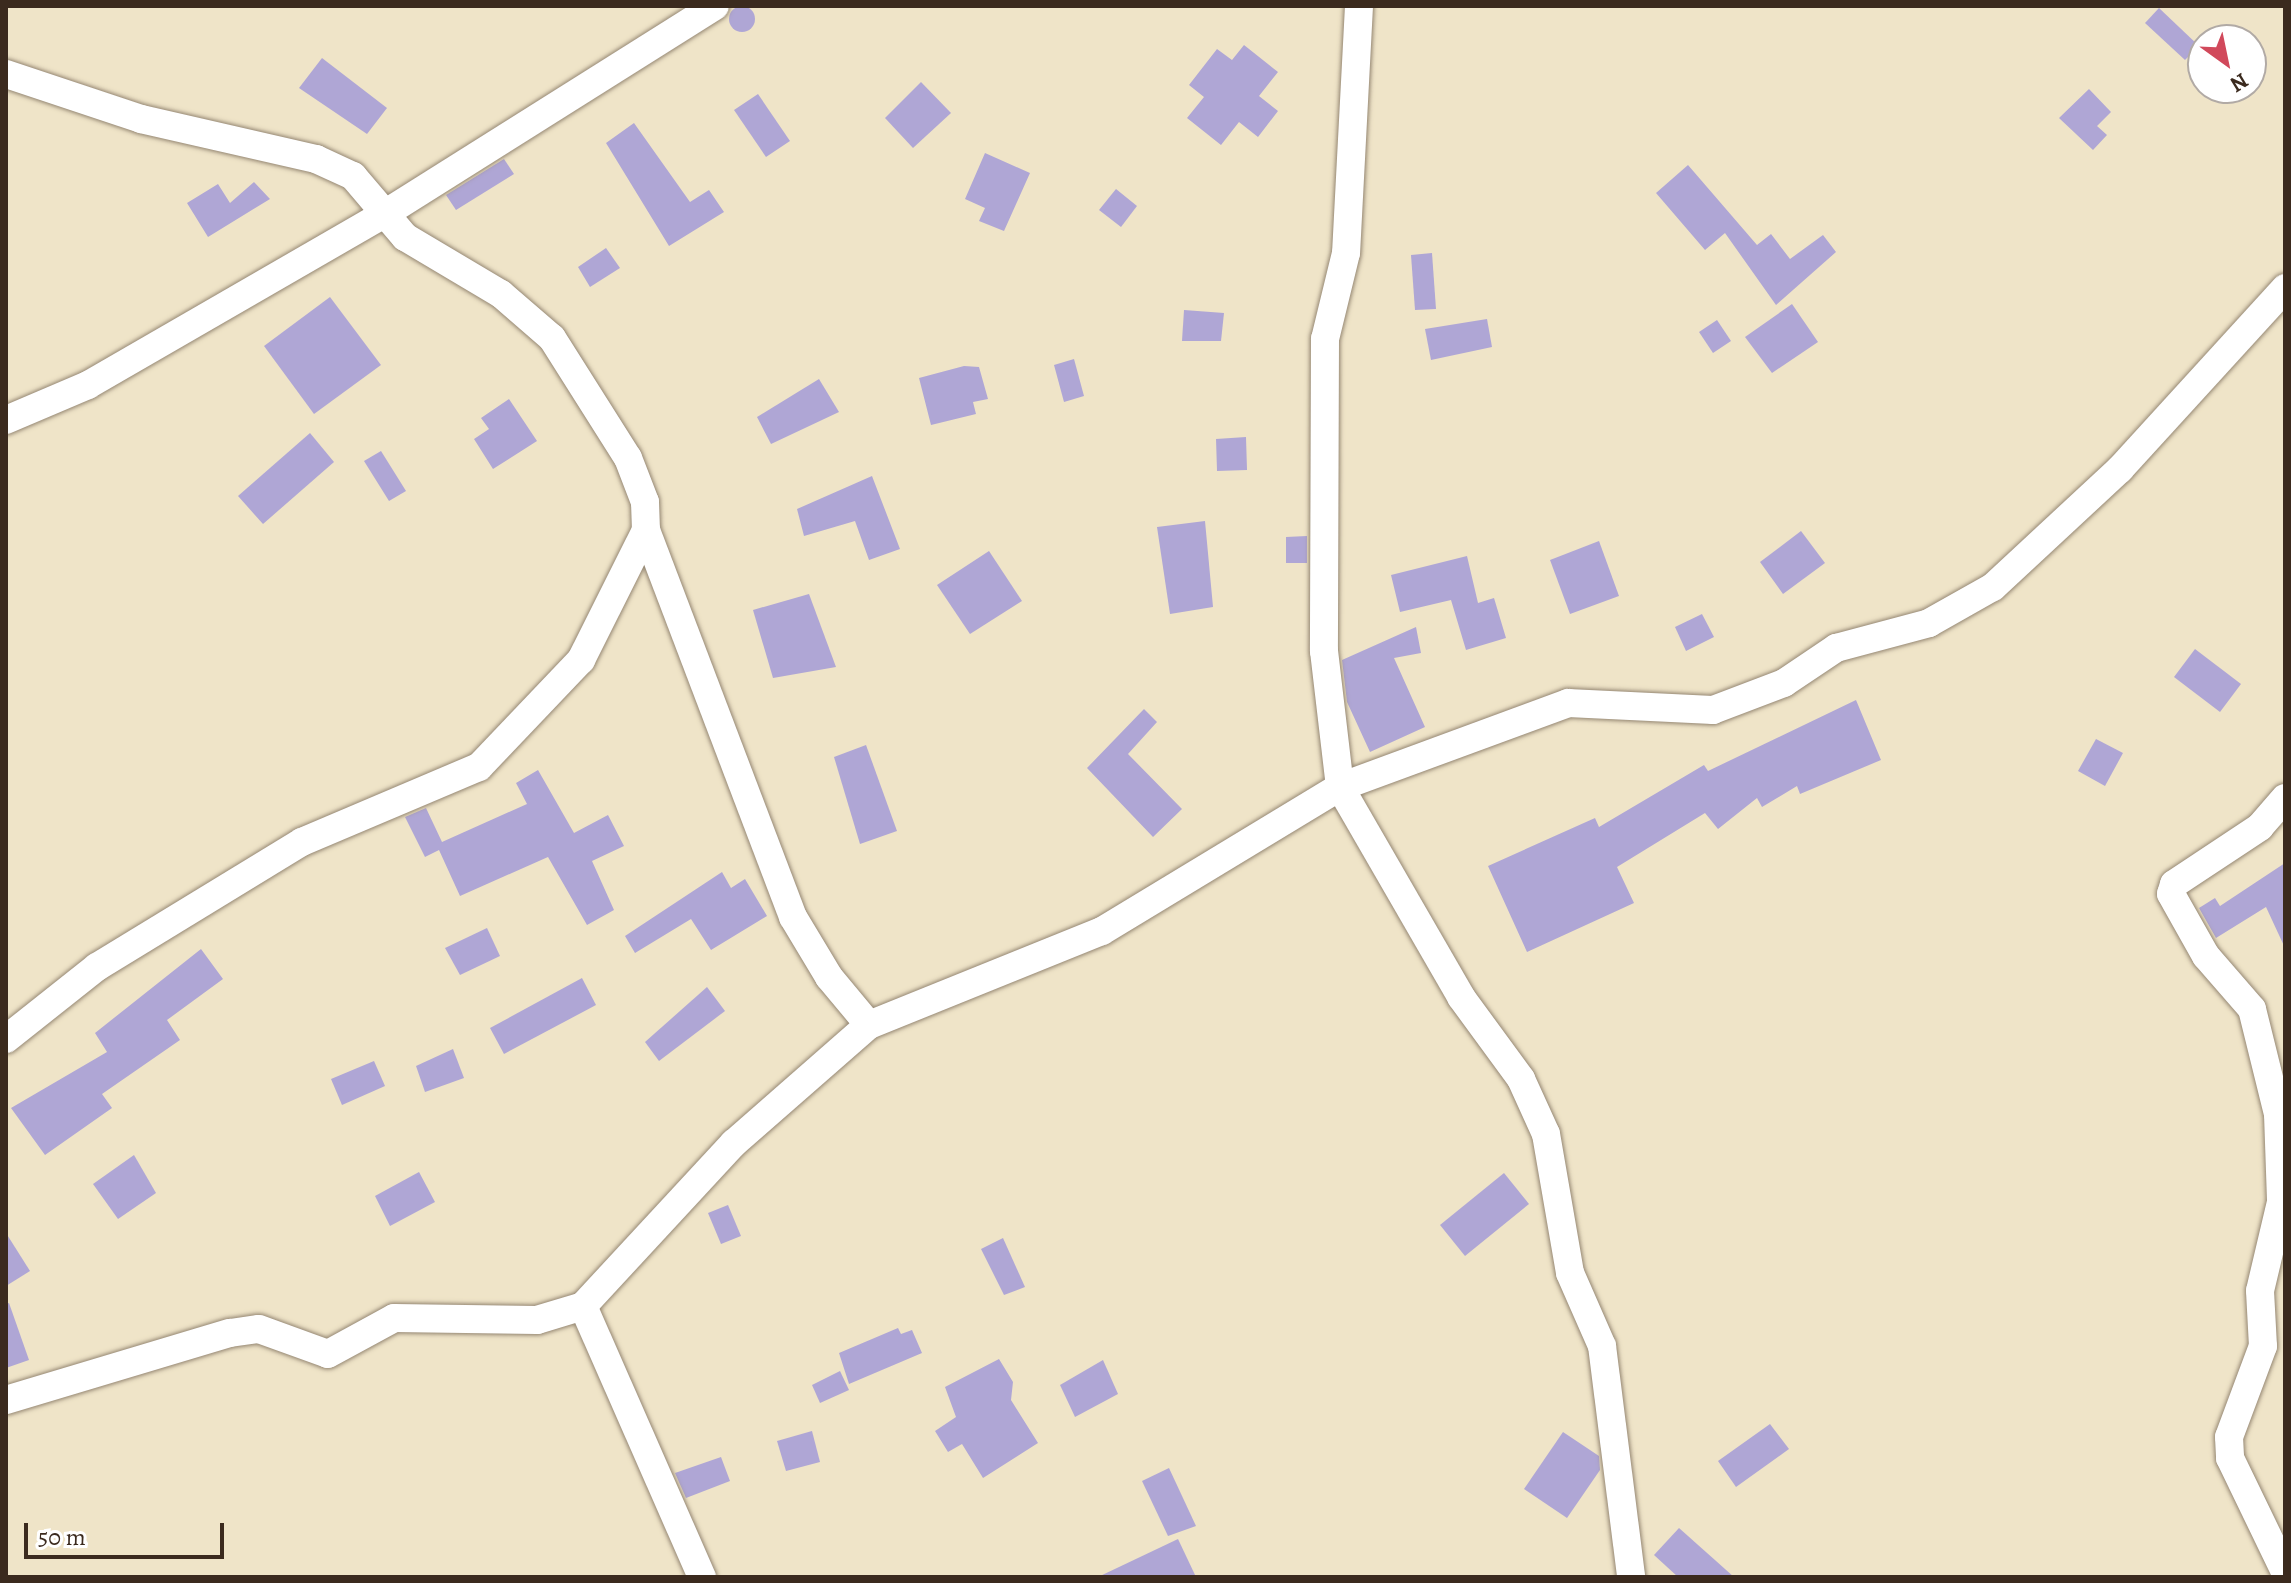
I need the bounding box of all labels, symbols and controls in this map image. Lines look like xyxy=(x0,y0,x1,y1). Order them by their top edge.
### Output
north arrow xyxy=(2187,24,2267,104)
text: N xyxy=(2224,66,2254,99)
scale bar xyxy=(28,1507,228,1557)
text: 50 m xyxy=(38,1521,86,1553)

